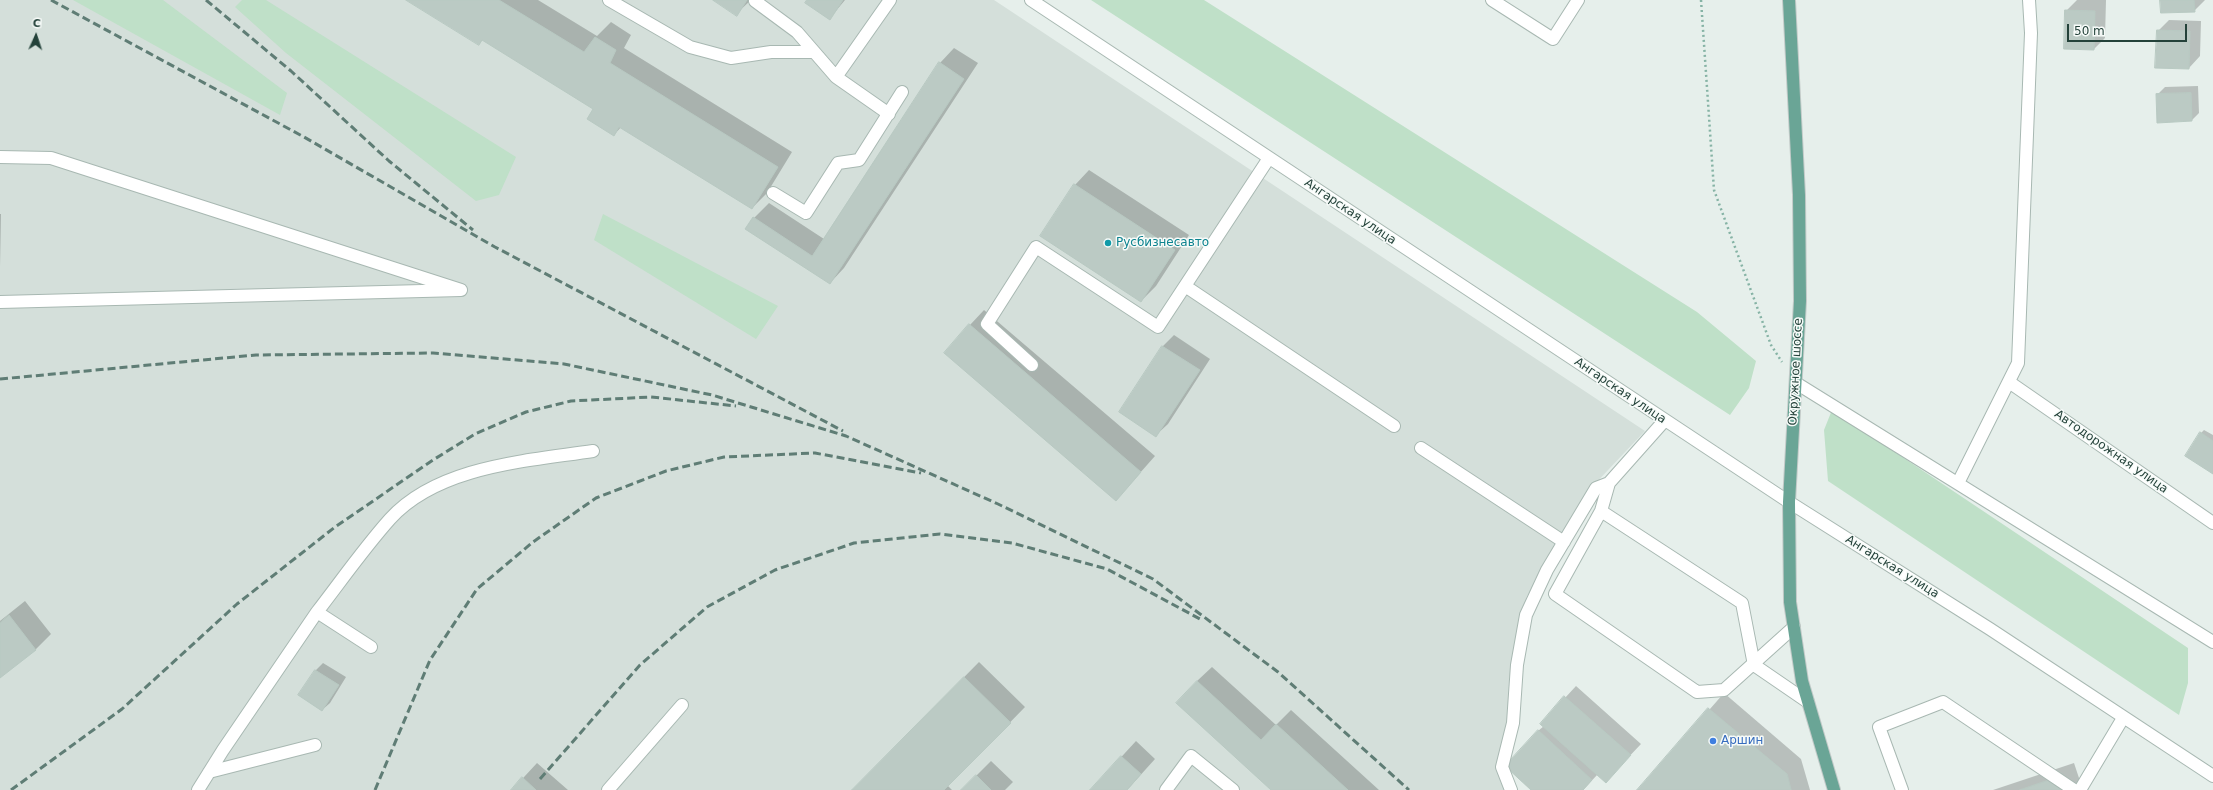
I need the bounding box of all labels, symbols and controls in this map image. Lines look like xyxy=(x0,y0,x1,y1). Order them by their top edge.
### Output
north arrow xyxy=(16,16,56,56)
scale bar xyxy=(2069,16,2189,42)
text: С xyxy=(32,17,41,30)
text: 50 m xyxy=(2074,24,2105,38)
street label: Ангарская улица xyxy=(1301,176,1399,248)
place label: Русбизнесавто xyxy=(1116,236,1209,250)
marker: Русбизнесавто xyxy=(1103,238,1113,248)
street label: Окружное шоссе xyxy=(1786,318,1806,426)
street label: Ангарская улица xyxy=(1571,355,1669,427)
street label: Автодорожная улица xyxy=(2051,407,2171,497)
street label: Ангарская улица xyxy=(1843,532,1941,602)
place label: Аршин xyxy=(1721,734,1763,748)
marker: Аршин xyxy=(1708,736,1718,746)

